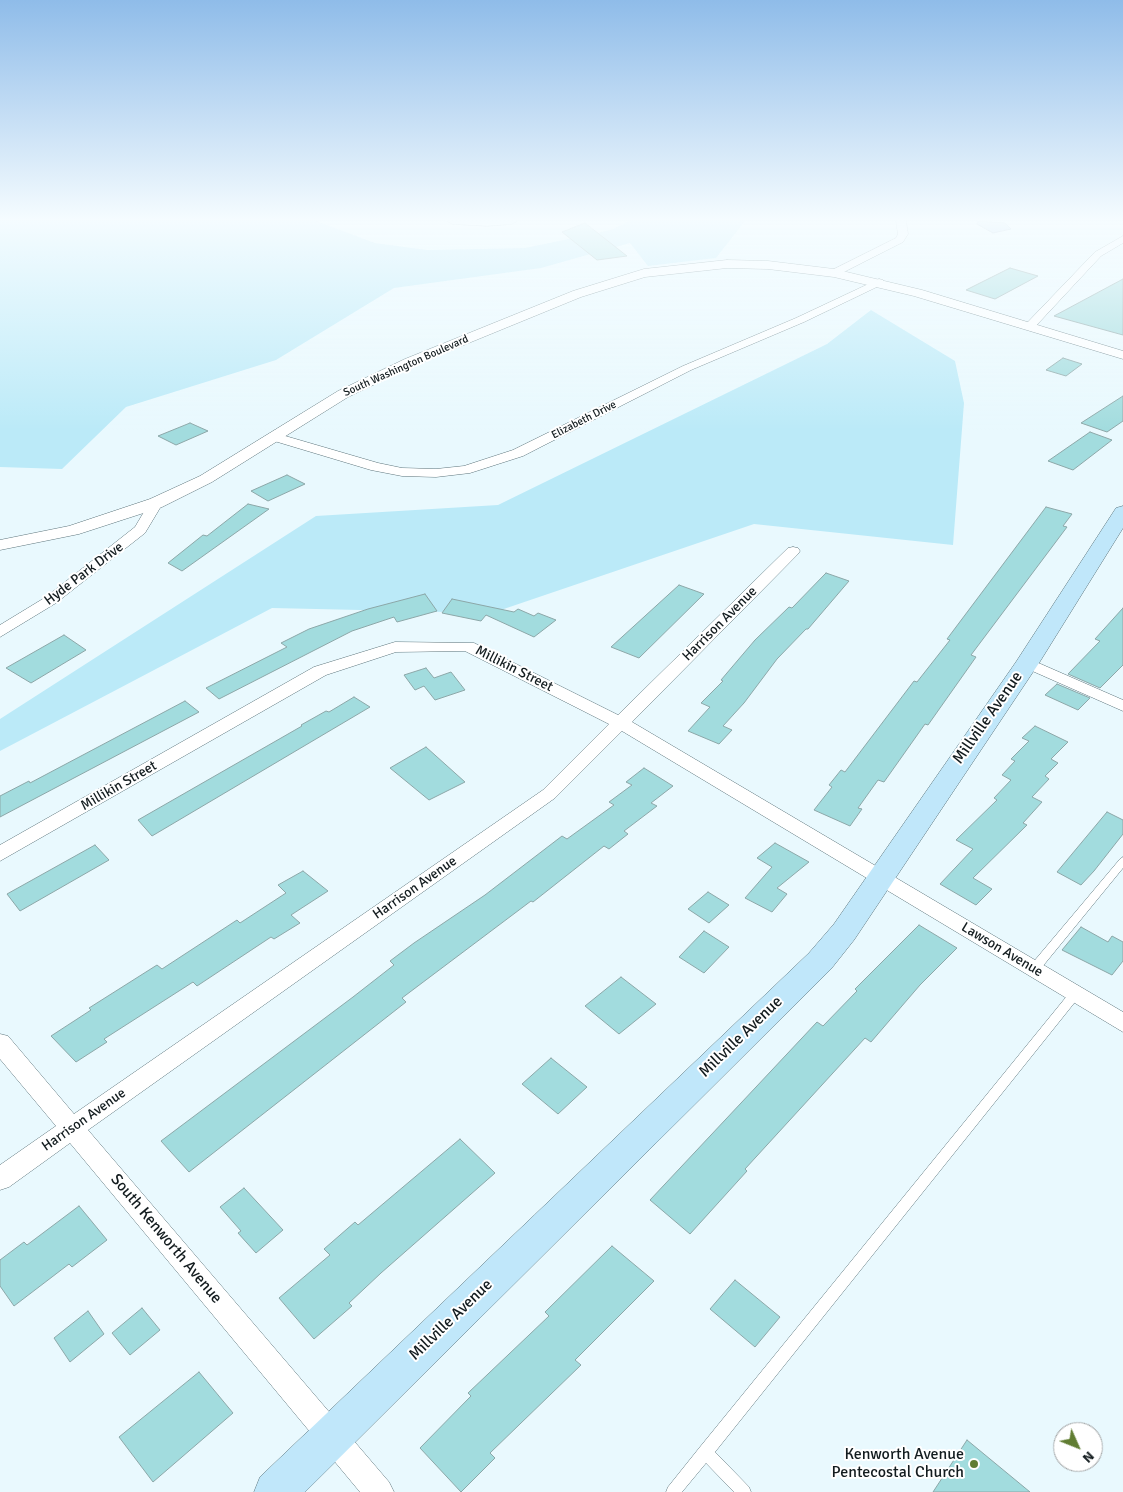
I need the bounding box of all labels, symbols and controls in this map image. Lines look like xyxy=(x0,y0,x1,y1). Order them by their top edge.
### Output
street label: South Washington Boulevard xyxy=(341,332,471,400)
street label: Elizabeth Drive xyxy=(549,398,619,442)
street label: Hyde Park Drive xyxy=(41,539,127,609)
street label: Harrison Avenue xyxy=(679,583,761,665)
street label: Millikin Street xyxy=(472,642,556,696)
street label: Millville Avenue xyxy=(949,668,1027,768)
street label: Millikin Street xyxy=(78,758,160,814)
street label: Harrison Avenue xyxy=(370,853,460,923)
street label: Lawson Avenue xyxy=(958,919,1046,981)
street label: Millville Avenue xyxy=(695,992,787,1082)
street label: Harrison Avenue xyxy=(39,1085,129,1155)
street label: South Kenworth Avenue xyxy=(106,1170,226,1308)
street label: Millville Avenue xyxy=(405,1275,497,1365)
north arrow xyxy=(1053,1422,1103,1472)
place label: Kenworth Avenue Pentecostal Church xyxy=(832,1445,964,1483)
text: N xyxy=(1079,1448,1098,1466)
marker: Kenworth Avenue Pentecostal Church xyxy=(968,1458,980,1470)

